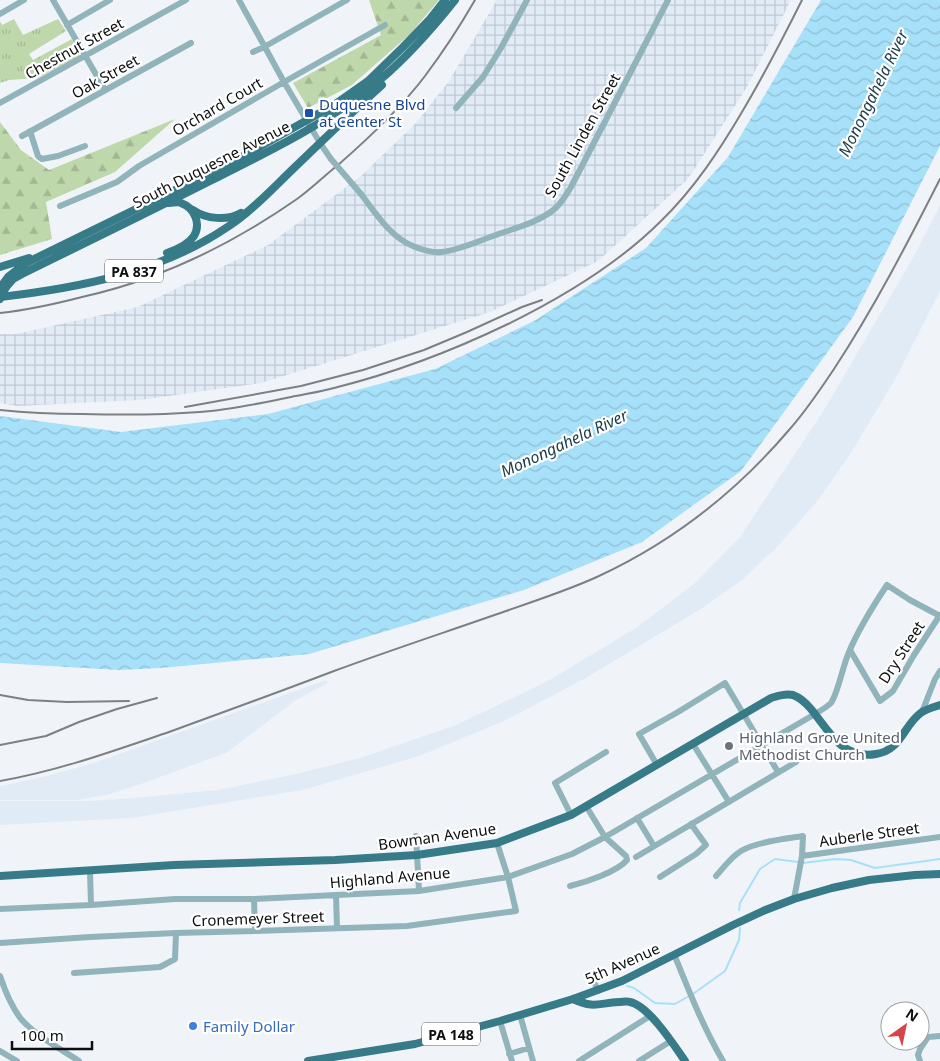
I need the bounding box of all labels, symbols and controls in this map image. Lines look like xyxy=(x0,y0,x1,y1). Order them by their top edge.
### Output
street label: Chestnut Street xyxy=(21,12,127,83)
water label: Monongahela River xyxy=(833,26,913,160)
street label: Oak Street xyxy=(68,49,143,103)
street label: South Linden Street xyxy=(540,69,625,201)
street label: Orchard Court xyxy=(168,72,266,140)
place label: Duquesne Blvd at Center St xyxy=(319,94,425,131)
marker: Duquesne Blvd at Center St xyxy=(303,107,315,119)
street label: South Duquesne Avenue xyxy=(129,116,293,212)
road number: PA 837 xyxy=(105,260,163,282)
water label: Monongahela River xyxy=(497,404,632,482)
street label: Dry Street xyxy=(873,616,929,687)
place label: Highland Grove United Methodist Church xyxy=(739,727,900,764)
marker: Highland Grove United Methodist Church xyxy=(723,740,735,752)
street label: Auberle Street xyxy=(818,817,921,851)
street label: Bowman Avenue xyxy=(377,818,497,854)
street label: Highland Avenue xyxy=(329,862,451,892)
street label: Cronemeyer Street xyxy=(191,906,325,930)
street label: 5th Avenue xyxy=(581,938,663,988)
north arrow xyxy=(880,1001,930,1051)
text: N xyxy=(902,1004,922,1026)
place label: Family Dollar xyxy=(203,1016,295,1036)
scale bar xyxy=(12,1018,92,1050)
marker: Family Dollar xyxy=(187,1020,199,1032)
road number: PA 148 xyxy=(422,1022,480,1046)
text: 100 m xyxy=(20,1025,64,1045)

